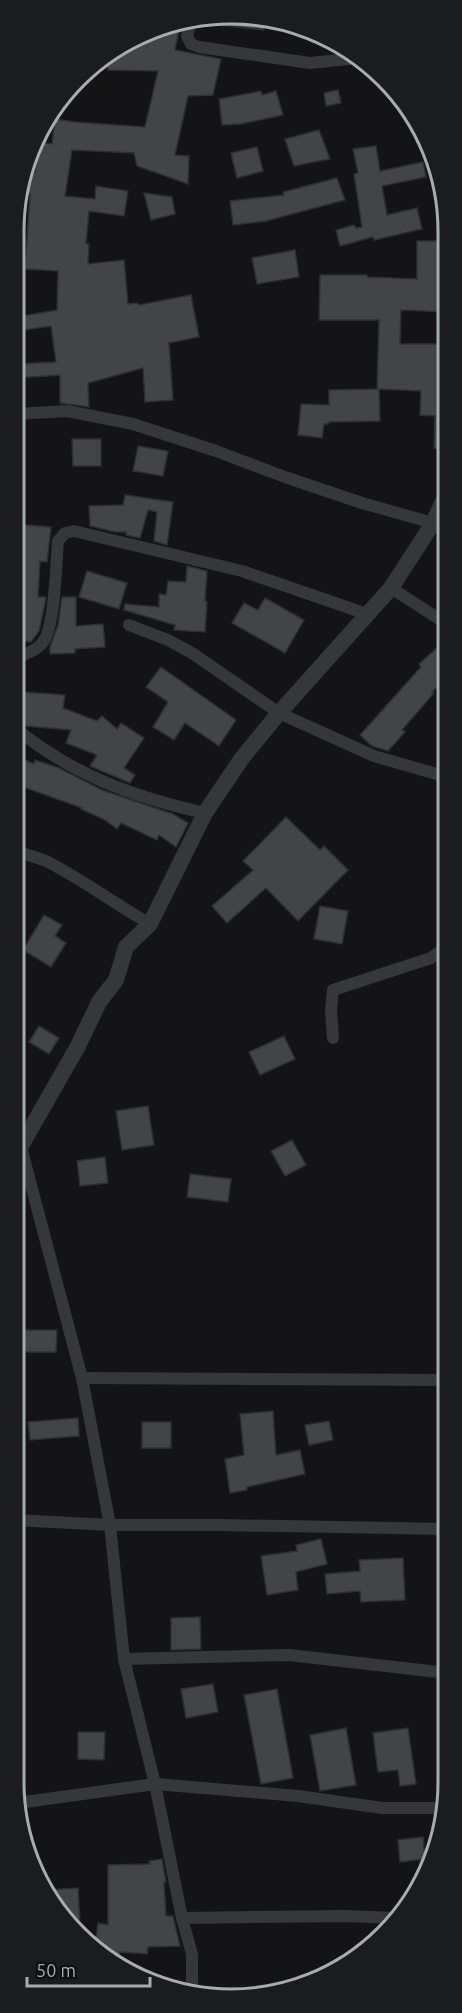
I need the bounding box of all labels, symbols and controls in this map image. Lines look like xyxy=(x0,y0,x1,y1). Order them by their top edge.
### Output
scale bar xyxy=(27,1950,150,1988)
text: 50 m xyxy=(36,1960,76,1980)

